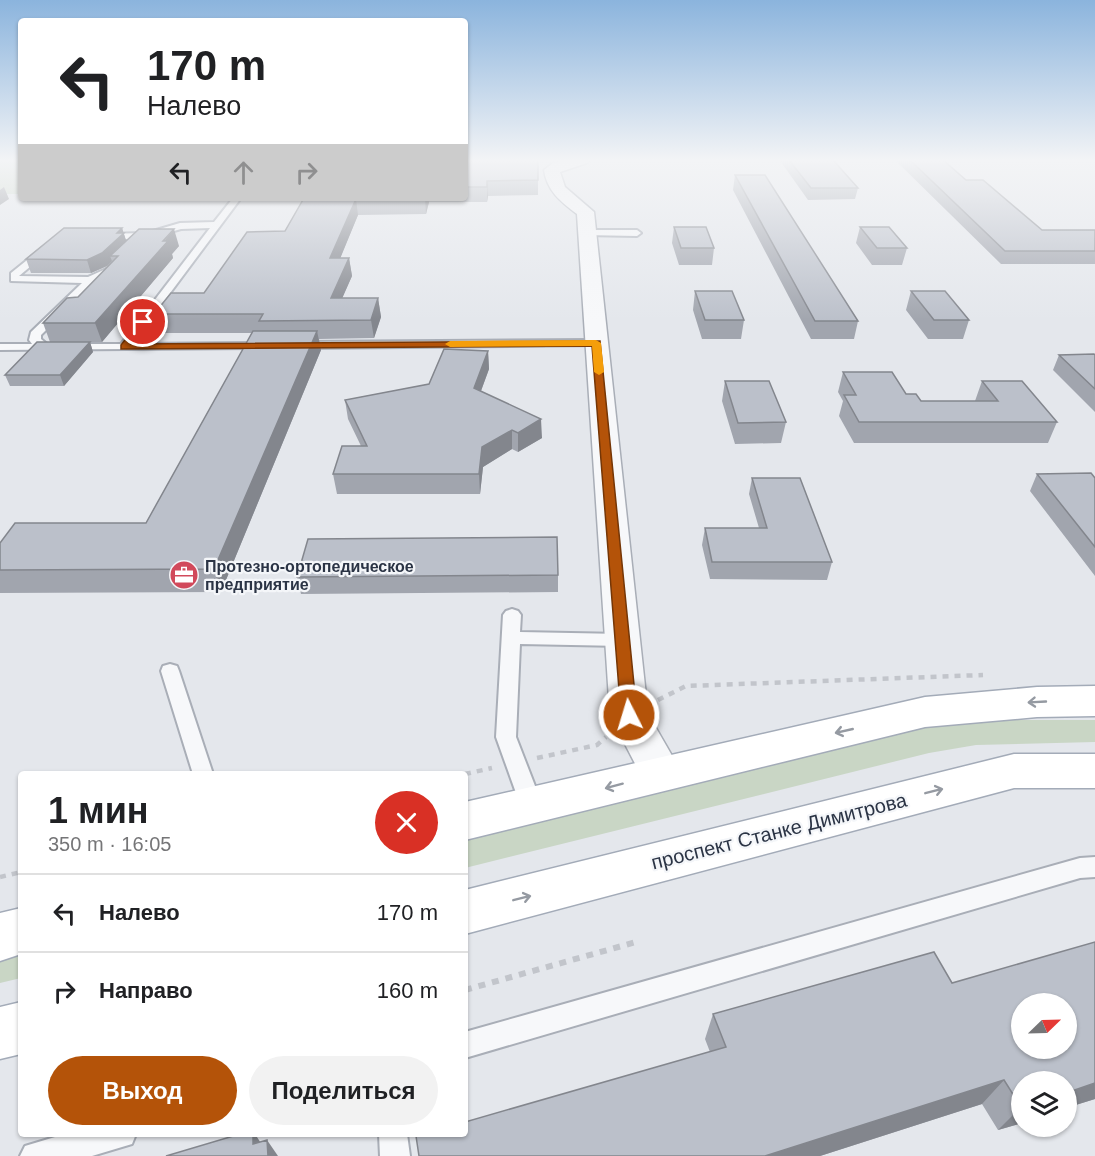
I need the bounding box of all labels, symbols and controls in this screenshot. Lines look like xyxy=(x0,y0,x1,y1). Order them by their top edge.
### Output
icon: left xyxy=(48,42,126,120)
text: 170 m xyxy=(147,42,266,89)
text: Налево xyxy=(147,91,241,121)
icon: left xyxy=(164,156,197,189)
icon: ahead xyxy=(227,156,260,189)
icon: right xyxy=(290,156,323,189)
pin xyxy=(117,296,168,347)
icon: arrive xyxy=(126,305,159,338)
place label: Протезно-ортопедическое предприятие xyxy=(205,558,414,593)
office icon: Протезно-ортопедическое предприятие xyxy=(168,559,200,591)
position arrow xyxy=(597,683,661,747)
one-way arrow xyxy=(1027,697,1047,708)
one-way arrow xyxy=(835,725,854,737)
one-way arrow xyxy=(605,781,624,792)
one-way arrow xyxy=(924,785,943,797)
street label: проспект Станке Димитрова xyxy=(649,788,910,873)
text: 1 мин xyxy=(48,790,149,831)
button: close xyxy=(375,791,438,854)
text: 350 m · 16:05 xyxy=(48,833,171,855)
one-way arrow xyxy=(512,891,531,903)
icon: left xyxy=(48,897,81,930)
text: Налево xyxy=(99,900,180,925)
text: 170 m xyxy=(377,900,438,925)
icon: right xyxy=(48,975,81,1008)
text: Направо xyxy=(99,978,193,1003)
text: 160 m xyxy=(377,978,438,1003)
north arrow xyxy=(1011,993,1077,1059)
map controls xyxy=(1011,993,1077,1137)
button: Выход xyxy=(48,1056,237,1125)
button: Поделиться xyxy=(249,1056,438,1125)
button: layers xyxy=(1011,1071,1077,1137)

